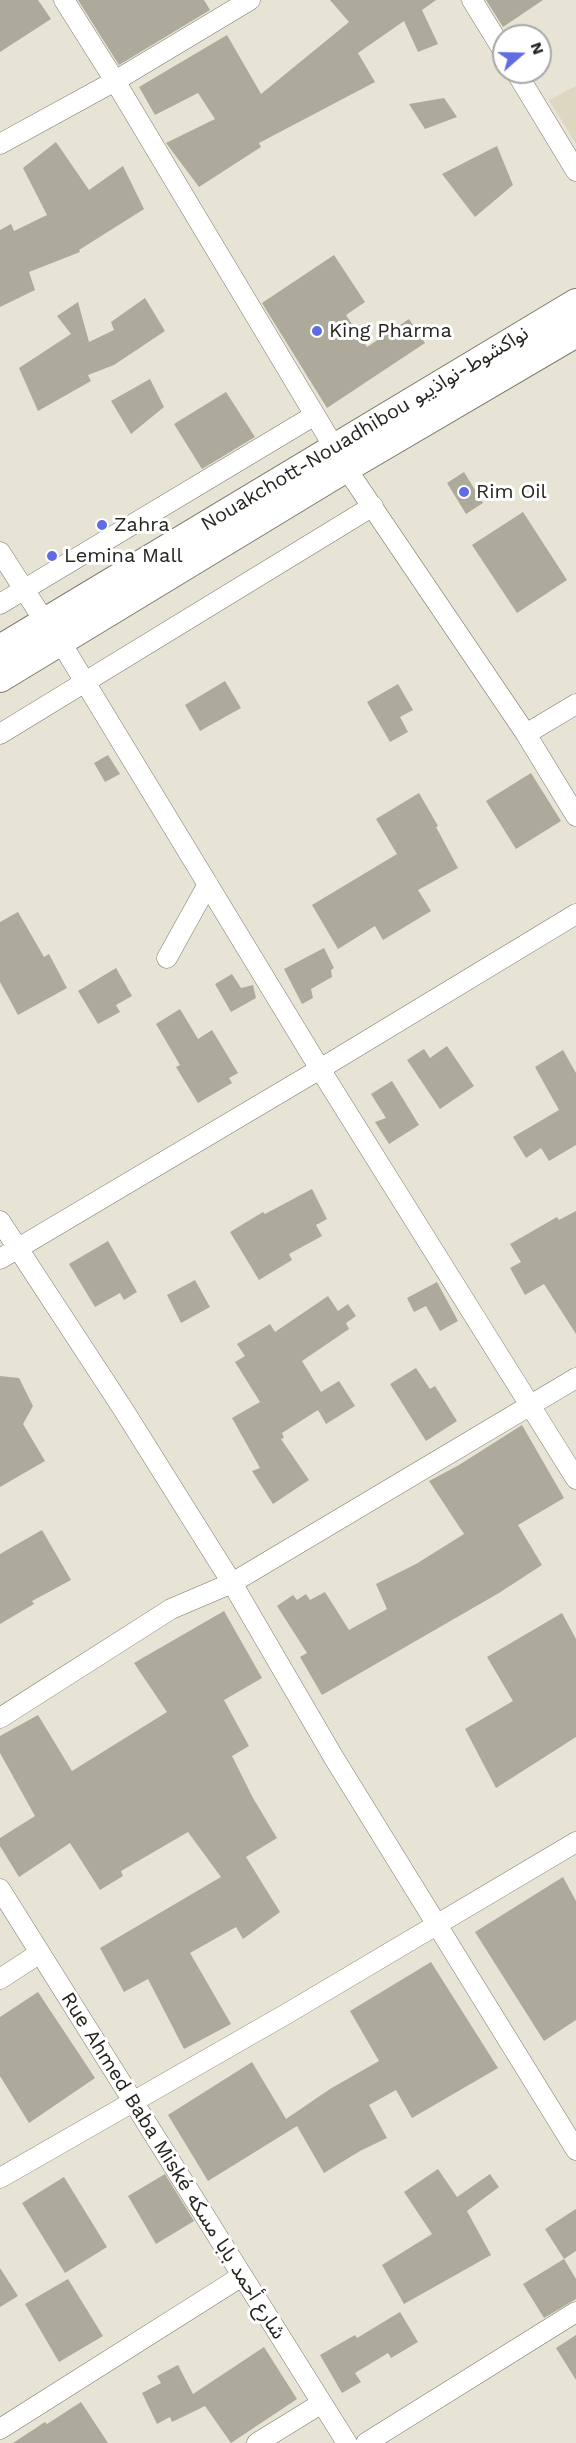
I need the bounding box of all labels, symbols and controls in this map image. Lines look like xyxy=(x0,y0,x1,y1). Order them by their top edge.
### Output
north arrow xyxy=(492,24,552,84)
text: N xyxy=(527,40,548,57)
place label: King Pharma xyxy=(329,319,452,343)
street label: Nouakchott-Nouadhibou نواكشوط-نواذيبو xyxy=(197,321,533,537)
marker: King Pharma xyxy=(310,324,324,338)
place label: Rim Oil xyxy=(476,480,547,504)
marker: Rim Oil xyxy=(457,485,471,499)
place label: Zahra xyxy=(114,513,169,537)
marker: Zahra xyxy=(95,518,109,532)
place label: Lemina Mall xyxy=(64,544,183,568)
marker: Lemina Mall xyxy=(45,549,59,563)
street label: Rue Ahmed Baba Miské شارع أحمد بابا مسكه xyxy=(56,1988,290,2344)

